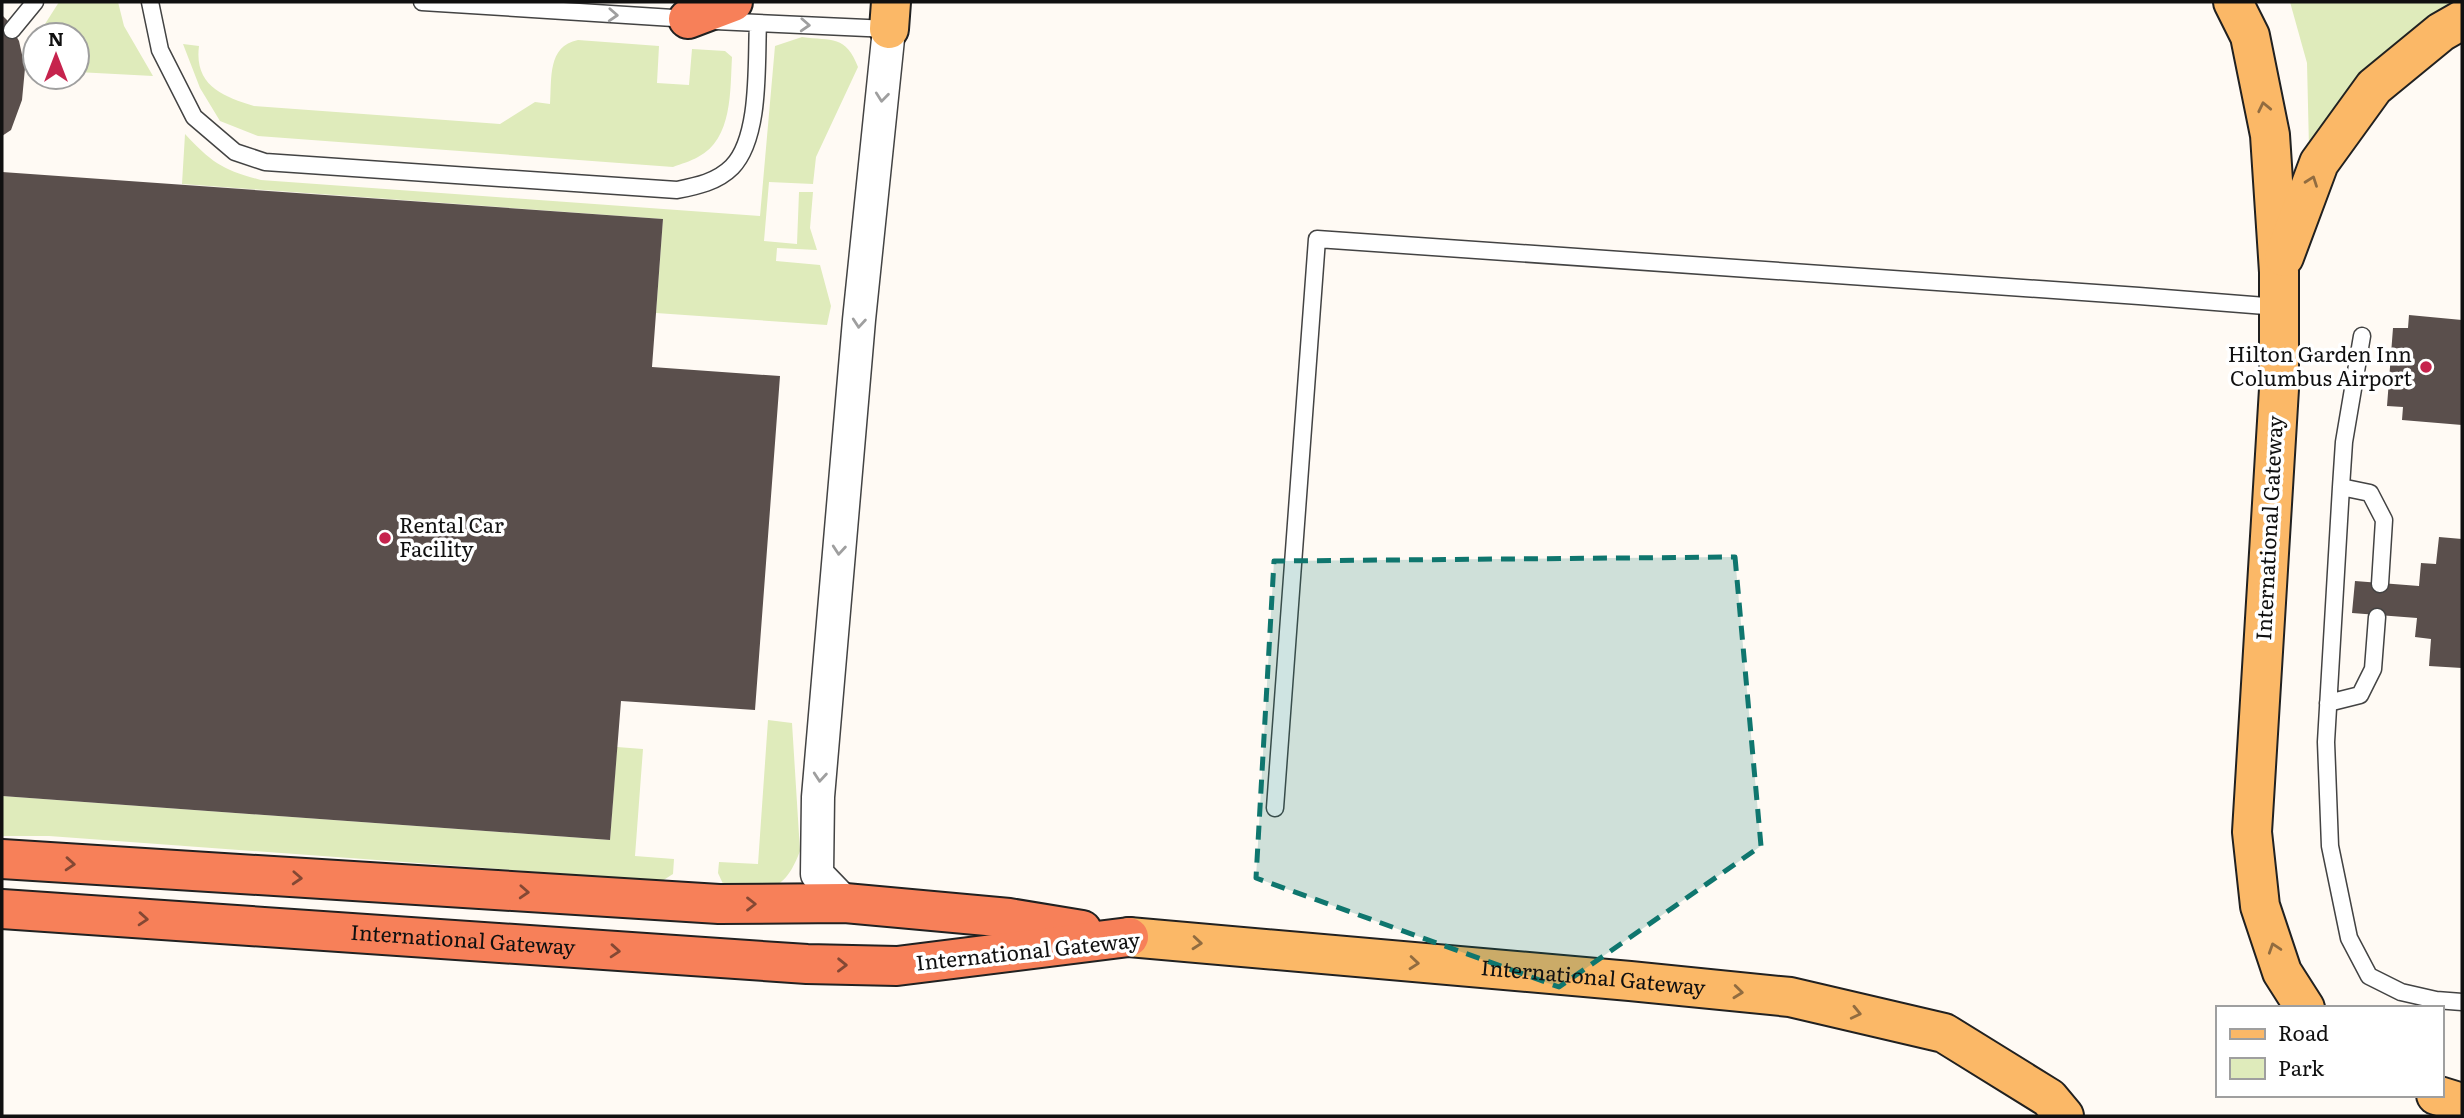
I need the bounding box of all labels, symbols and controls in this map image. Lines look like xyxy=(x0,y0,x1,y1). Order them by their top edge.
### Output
one-way arrow xyxy=(607,7,618,22)
one-way arrow xyxy=(800,18,811,33)
north arrow xyxy=(21,21,91,91)
text: N xyxy=(48,24,64,52)
one-way arrow xyxy=(875,92,890,103)
one-way arrow xyxy=(2258,101,2273,113)
one-way arrow xyxy=(2304,176,2318,188)
one-way arrow xyxy=(852,318,867,329)
place label: Hilton Garden Inn Columbus Airport xyxy=(2228,337,2413,392)
marker: Hilton Garden Inn Columbus Airport xyxy=(2418,359,2434,375)
street label: International Gateway xyxy=(2246,414,2289,641)
place label: Rental Car Facility xyxy=(399,508,504,563)
marker: Rental Car Facility xyxy=(377,530,393,546)
one-way arrow xyxy=(832,545,847,556)
one-way arrow xyxy=(813,772,828,783)
one-way arrow xyxy=(65,856,76,871)
one-way arrow xyxy=(292,870,303,885)
one-way arrow xyxy=(519,884,530,899)
one-way arrow xyxy=(746,896,757,912)
one-way arrow xyxy=(138,911,149,926)
street label: International Gateway xyxy=(350,915,577,961)
street label: International Gateway xyxy=(914,922,1142,977)
one-way arrow xyxy=(1191,935,1202,950)
one-way arrow xyxy=(2268,942,2282,954)
one-way arrow xyxy=(609,943,620,958)
street label: International Gateway xyxy=(1480,950,1708,1002)
one-way arrow xyxy=(1409,955,1420,970)
one-way arrow xyxy=(837,957,847,973)
one-way arrow xyxy=(1733,984,1744,999)
one-way arrow xyxy=(1850,1004,1862,1019)
legend xyxy=(2216,1006,2443,1097)
text: Road xyxy=(2278,1016,2329,1047)
text: Park xyxy=(2278,1051,2324,1082)

